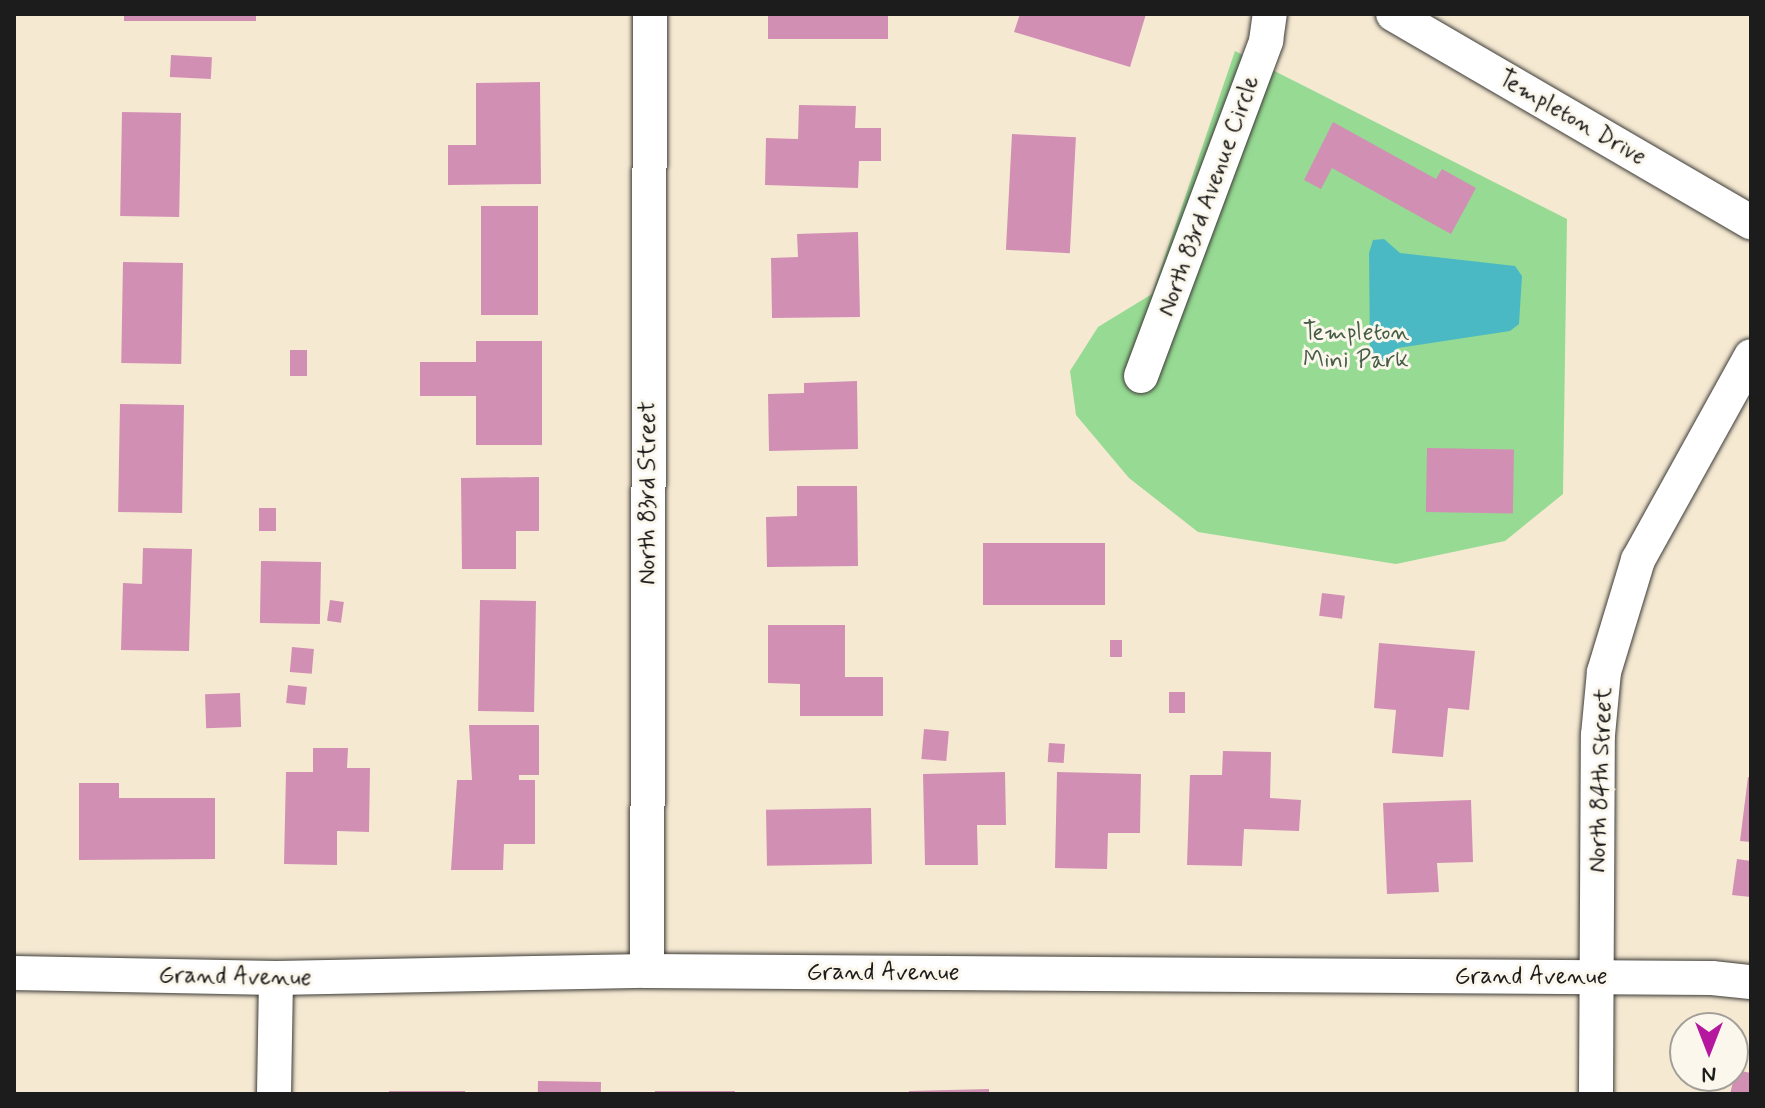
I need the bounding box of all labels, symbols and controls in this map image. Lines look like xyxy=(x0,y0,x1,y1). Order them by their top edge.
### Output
street label: Templeton Drive xyxy=(1493,64,1651,172)
street label: North 83rd Avenue Circle xyxy=(1152,71,1266,321)
park label: Templeton Mini Park xyxy=(1303,319,1409,375)
street label: North 83rd Street xyxy=(634,402,662,584)
street label: North 84th Street xyxy=(1583,687,1619,873)
street label: Grand Avenue xyxy=(808,959,958,987)
street label: Grand Avenue xyxy=(160,961,310,993)
street label: Grand Avenue xyxy=(1456,963,1606,991)
north arrow xyxy=(1669,1012,1749,1092)
text: N xyxy=(1702,1060,1716,1088)

